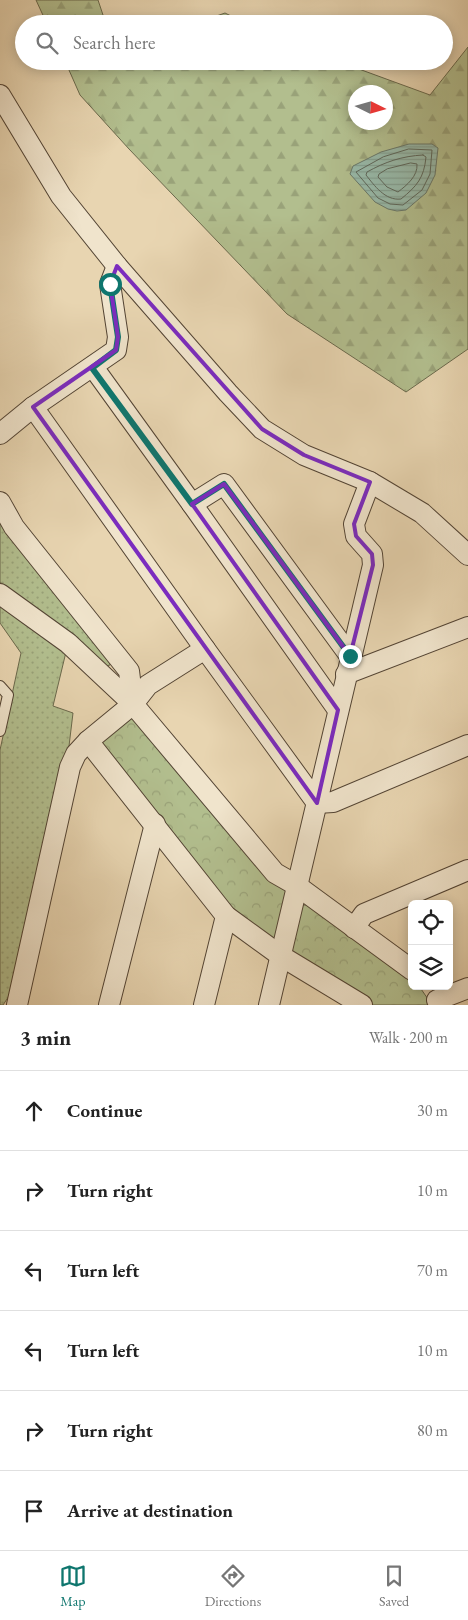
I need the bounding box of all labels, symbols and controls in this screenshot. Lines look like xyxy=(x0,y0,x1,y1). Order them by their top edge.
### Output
search box xyxy=(15,15,453,70)
icon: search xyxy=(33,29,61,57)
text: Search here xyxy=(73,30,155,55)
north arrow xyxy=(348,85,393,130)
route start xyxy=(99,273,122,296)
route end xyxy=(339,645,362,668)
map controls xyxy=(408,900,453,990)
button: locate xyxy=(408,900,453,945)
button: layers xyxy=(408,945,453,990)
text: 3 min xyxy=(20,1024,71,1051)
text: Walk · 200 m xyxy=(369,1027,448,1048)
icon: ahead xyxy=(20,1097,48,1125)
text: Continue xyxy=(67,1098,142,1123)
text: 30 m xyxy=(417,1100,448,1121)
icon: right xyxy=(20,1177,48,1205)
text: Turn right xyxy=(67,1178,153,1203)
text: 10 m xyxy=(417,1180,448,1201)
icon: left xyxy=(20,1257,48,1285)
text: Turn left xyxy=(67,1258,139,1283)
text: 70 m xyxy=(417,1260,448,1281)
icon: left xyxy=(20,1337,48,1365)
text: Turn left xyxy=(67,1338,139,1363)
text: 10 m xyxy=(417,1340,448,1361)
icon: right xyxy=(20,1417,48,1445)
text: Turn right xyxy=(67,1418,153,1443)
text: 80 m xyxy=(417,1420,448,1441)
icon: arrive xyxy=(20,1497,48,1525)
text: Arrive at destination xyxy=(67,1498,233,1523)
tab: Map xyxy=(59,1562,87,1610)
tab: Directions xyxy=(205,1562,261,1610)
tab: Saved xyxy=(379,1562,409,1610)

